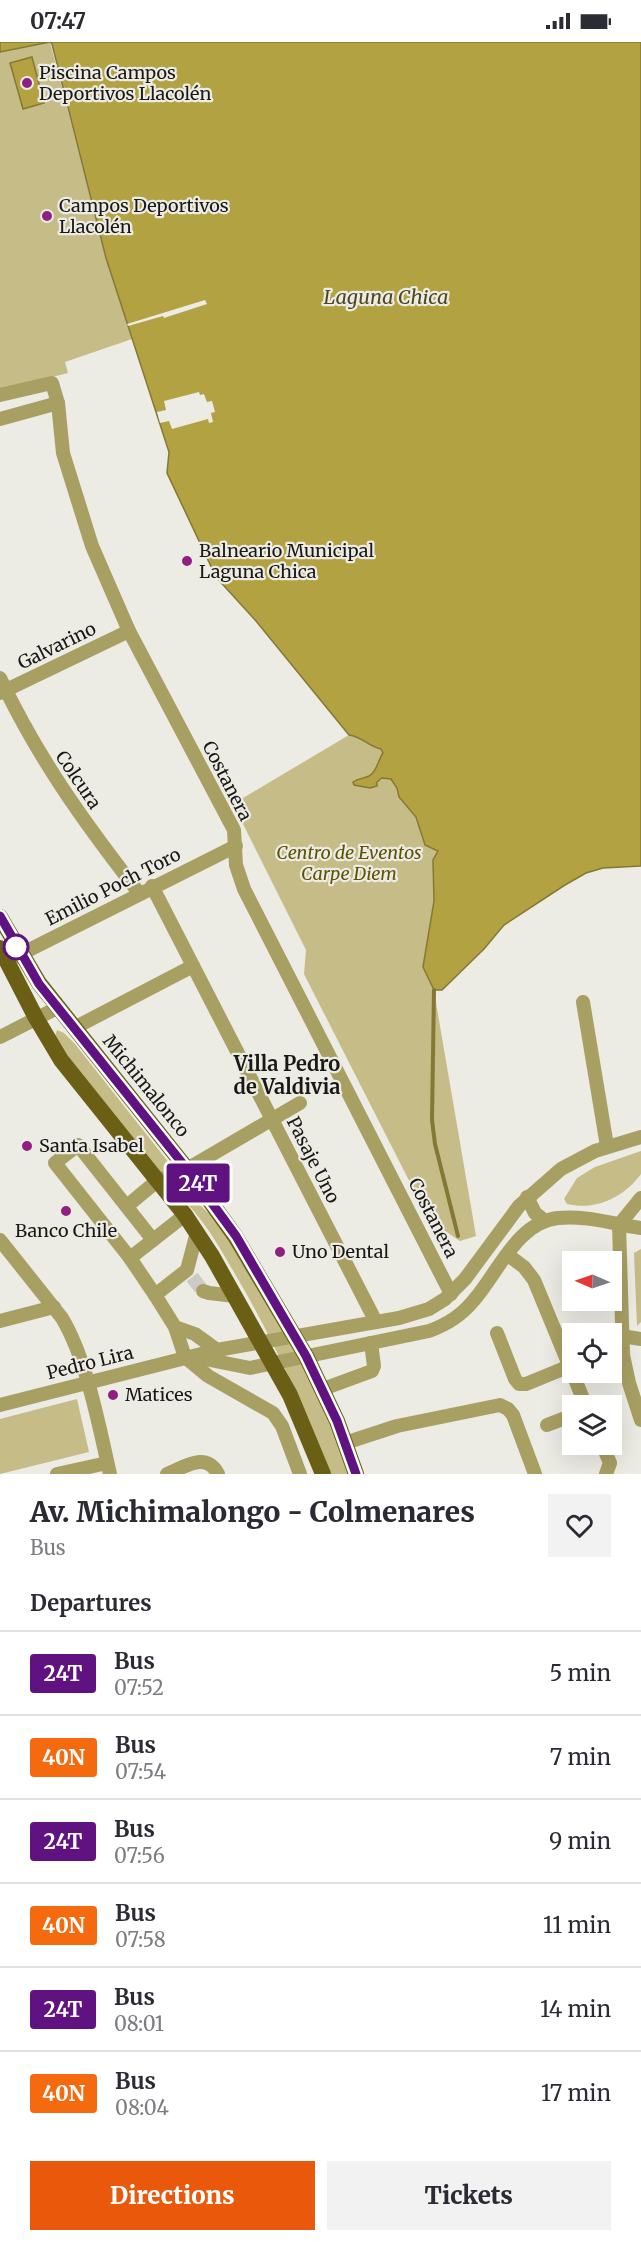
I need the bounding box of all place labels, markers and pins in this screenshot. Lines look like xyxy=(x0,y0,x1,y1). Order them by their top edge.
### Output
place label: Piscina Campos Deportivos Llacolén xyxy=(39,61,211,105)
marker: Piscina Campos Deportivos Llacolén xyxy=(20,76,34,90)
place label: Campos Deportivos Llacolén xyxy=(59,194,229,238)
marker: Campos Deportivos Llacolén xyxy=(40,209,54,223)
place label: Balneario Municipal Laguna Chica xyxy=(199,539,374,583)
marker: Balneario Municipal Laguna Chica xyxy=(180,554,194,568)
unlabelled marker xyxy=(3,934,29,960)
place label: Santa Isabel xyxy=(39,1134,144,1157)
marker: Santa Isabel xyxy=(20,1139,34,1153)
marker: Banco Chile xyxy=(59,1204,73,1218)
place label: Banco Chile xyxy=(15,1219,117,1242)
place label: Uno Dental xyxy=(292,1240,390,1263)
marker: Uno Dental xyxy=(273,1245,287,1259)
place label: Matices xyxy=(125,1383,193,1406)
marker: Matices xyxy=(106,1388,120,1402)

